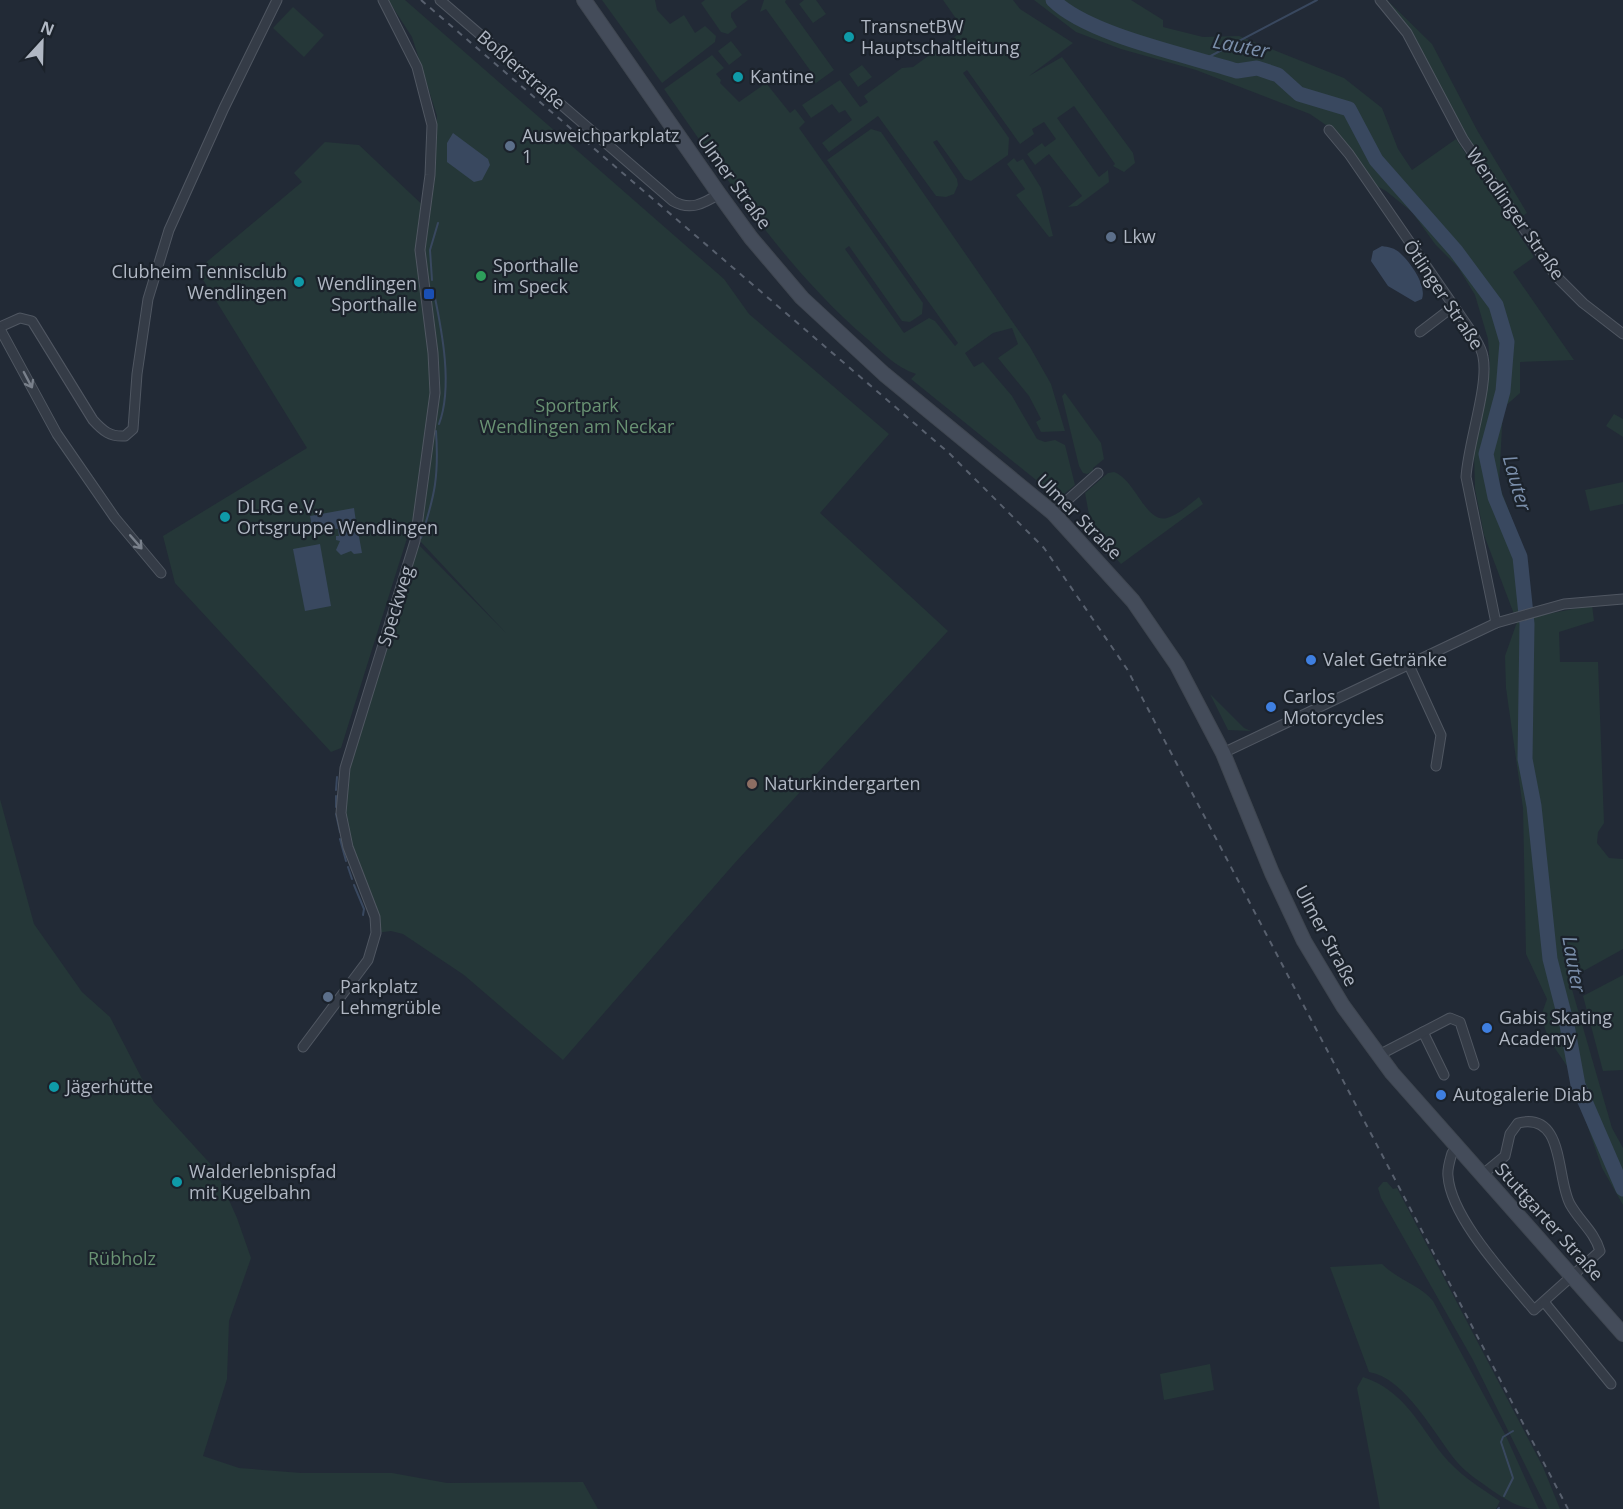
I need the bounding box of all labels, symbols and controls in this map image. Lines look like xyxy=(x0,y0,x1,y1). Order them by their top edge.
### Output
north arrow xyxy=(12,12,72,72)
place label: TransnetBW Hauptschaltleitung xyxy=(861,14,1020,59)
text: N xyxy=(37,15,58,41)
street label: Boßlerstraße xyxy=(473,24,571,114)
water label: Lauter xyxy=(1211,27,1273,64)
marker: TransnetBW Hauptschaltleitung xyxy=(842,30,856,44)
place label: Kantine xyxy=(750,64,814,88)
marker: Kantine xyxy=(731,70,745,84)
place label: Ausweichparkplatz 1 xyxy=(522,123,680,168)
street label: Ulmer Straße xyxy=(692,129,777,234)
marker: Ausweichparkplatz 1 xyxy=(503,139,517,153)
street label: Wendlinger Straße xyxy=(1461,143,1570,284)
place label: Lkw xyxy=(1123,224,1156,248)
marker: Lkw xyxy=(1104,230,1118,244)
street label: Ötlinger Straße xyxy=(1398,235,1489,354)
place label: Sporthalle im Speck xyxy=(493,253,579,298)
place label: Clubheim Tennisclub Wendlingen xyxy=(112,259,287,304)
marker: Sporthalle im Speck xyxy=(474,269,488,283)
place label: Wendlingen Sporthalle xyxy=(317,271,417,316)
marker: Clubheim Tennisclub Wendlingen xyxy=(292,275,306,289)
marker: Wendlingen Sporthalle xyxy=(422,287,436,301)
one-way arrow xyxy=(23,371,34,389)
park label: Sportpark Wendlingen am Neckar xyxy=(480,393,675,438)
water label: Lauter xyxy=(1497,452,1539,515)
street label: Ulmer Straße xyxy=(1032,468,1128,564)
place label: DLRG e.V., Ortsgruppe Wendlingen xyxy=(237,494,438,539)
marker: DLRG e.V., Ortsgruppe Wendlingen xyxy=(218,510,232,524)
one-way arrow xyxy=(129,534,143,549)
street label: Speckweg xyxy=(371,562,419,649)
place label: Valet Getränke xyxy=(1323,647,1447,671)
marker: Valet Getränke xyxy=(1304,653,1318,667)
place label: Carlos Motorcycles xyxy=(1283,684,1384,729)
marker: Carlos Motorcycles xyxy=(1264,700,1278,714)
place label: Naturkindergarten xyxy=(764,771,921,795)
marker: Naturkindergarten xyxy=(745,777,759,791)
street label: Ulmer Straße xyxy=(1290,881,1364,990)
water label: Lauter xyxy=(1556,934,1593,995)
place label: Parkplatz Lehmgrüble xyxy=(340,974,441,1019)
marker: Parkplatz Lehmgrüble xyxy=(321,990,335,1004)
place label: Gabis Skating Academy xyxy=(1499,1005,1612,1050)
marker: Gabis Skating Academy xyxy=(1480,1021,1494,1035)
place label: Jägerhütte xyxy=(64,1074,153,1098)
marker: Jägerhütte xyxy=(47,1080,61,1094)
place label: Autogalerie Diab xyxy=(1453,1082,1592,1106)
marker: Autogalerie Diab xyxy=(1434,1088,1448,1102)
street label: Stuttgarter Straße xyxy=(1490,1157,1609,1285)
place label: Walderlebnispfad mit Kugelbahn xyxy=(189,1159,337,1204)
marker: Walderlebnispfad mit Kugelbahn xyxy=(170,1175,184,1189)
park label: Rübholz xyxy=(88,1246,156,1270)

